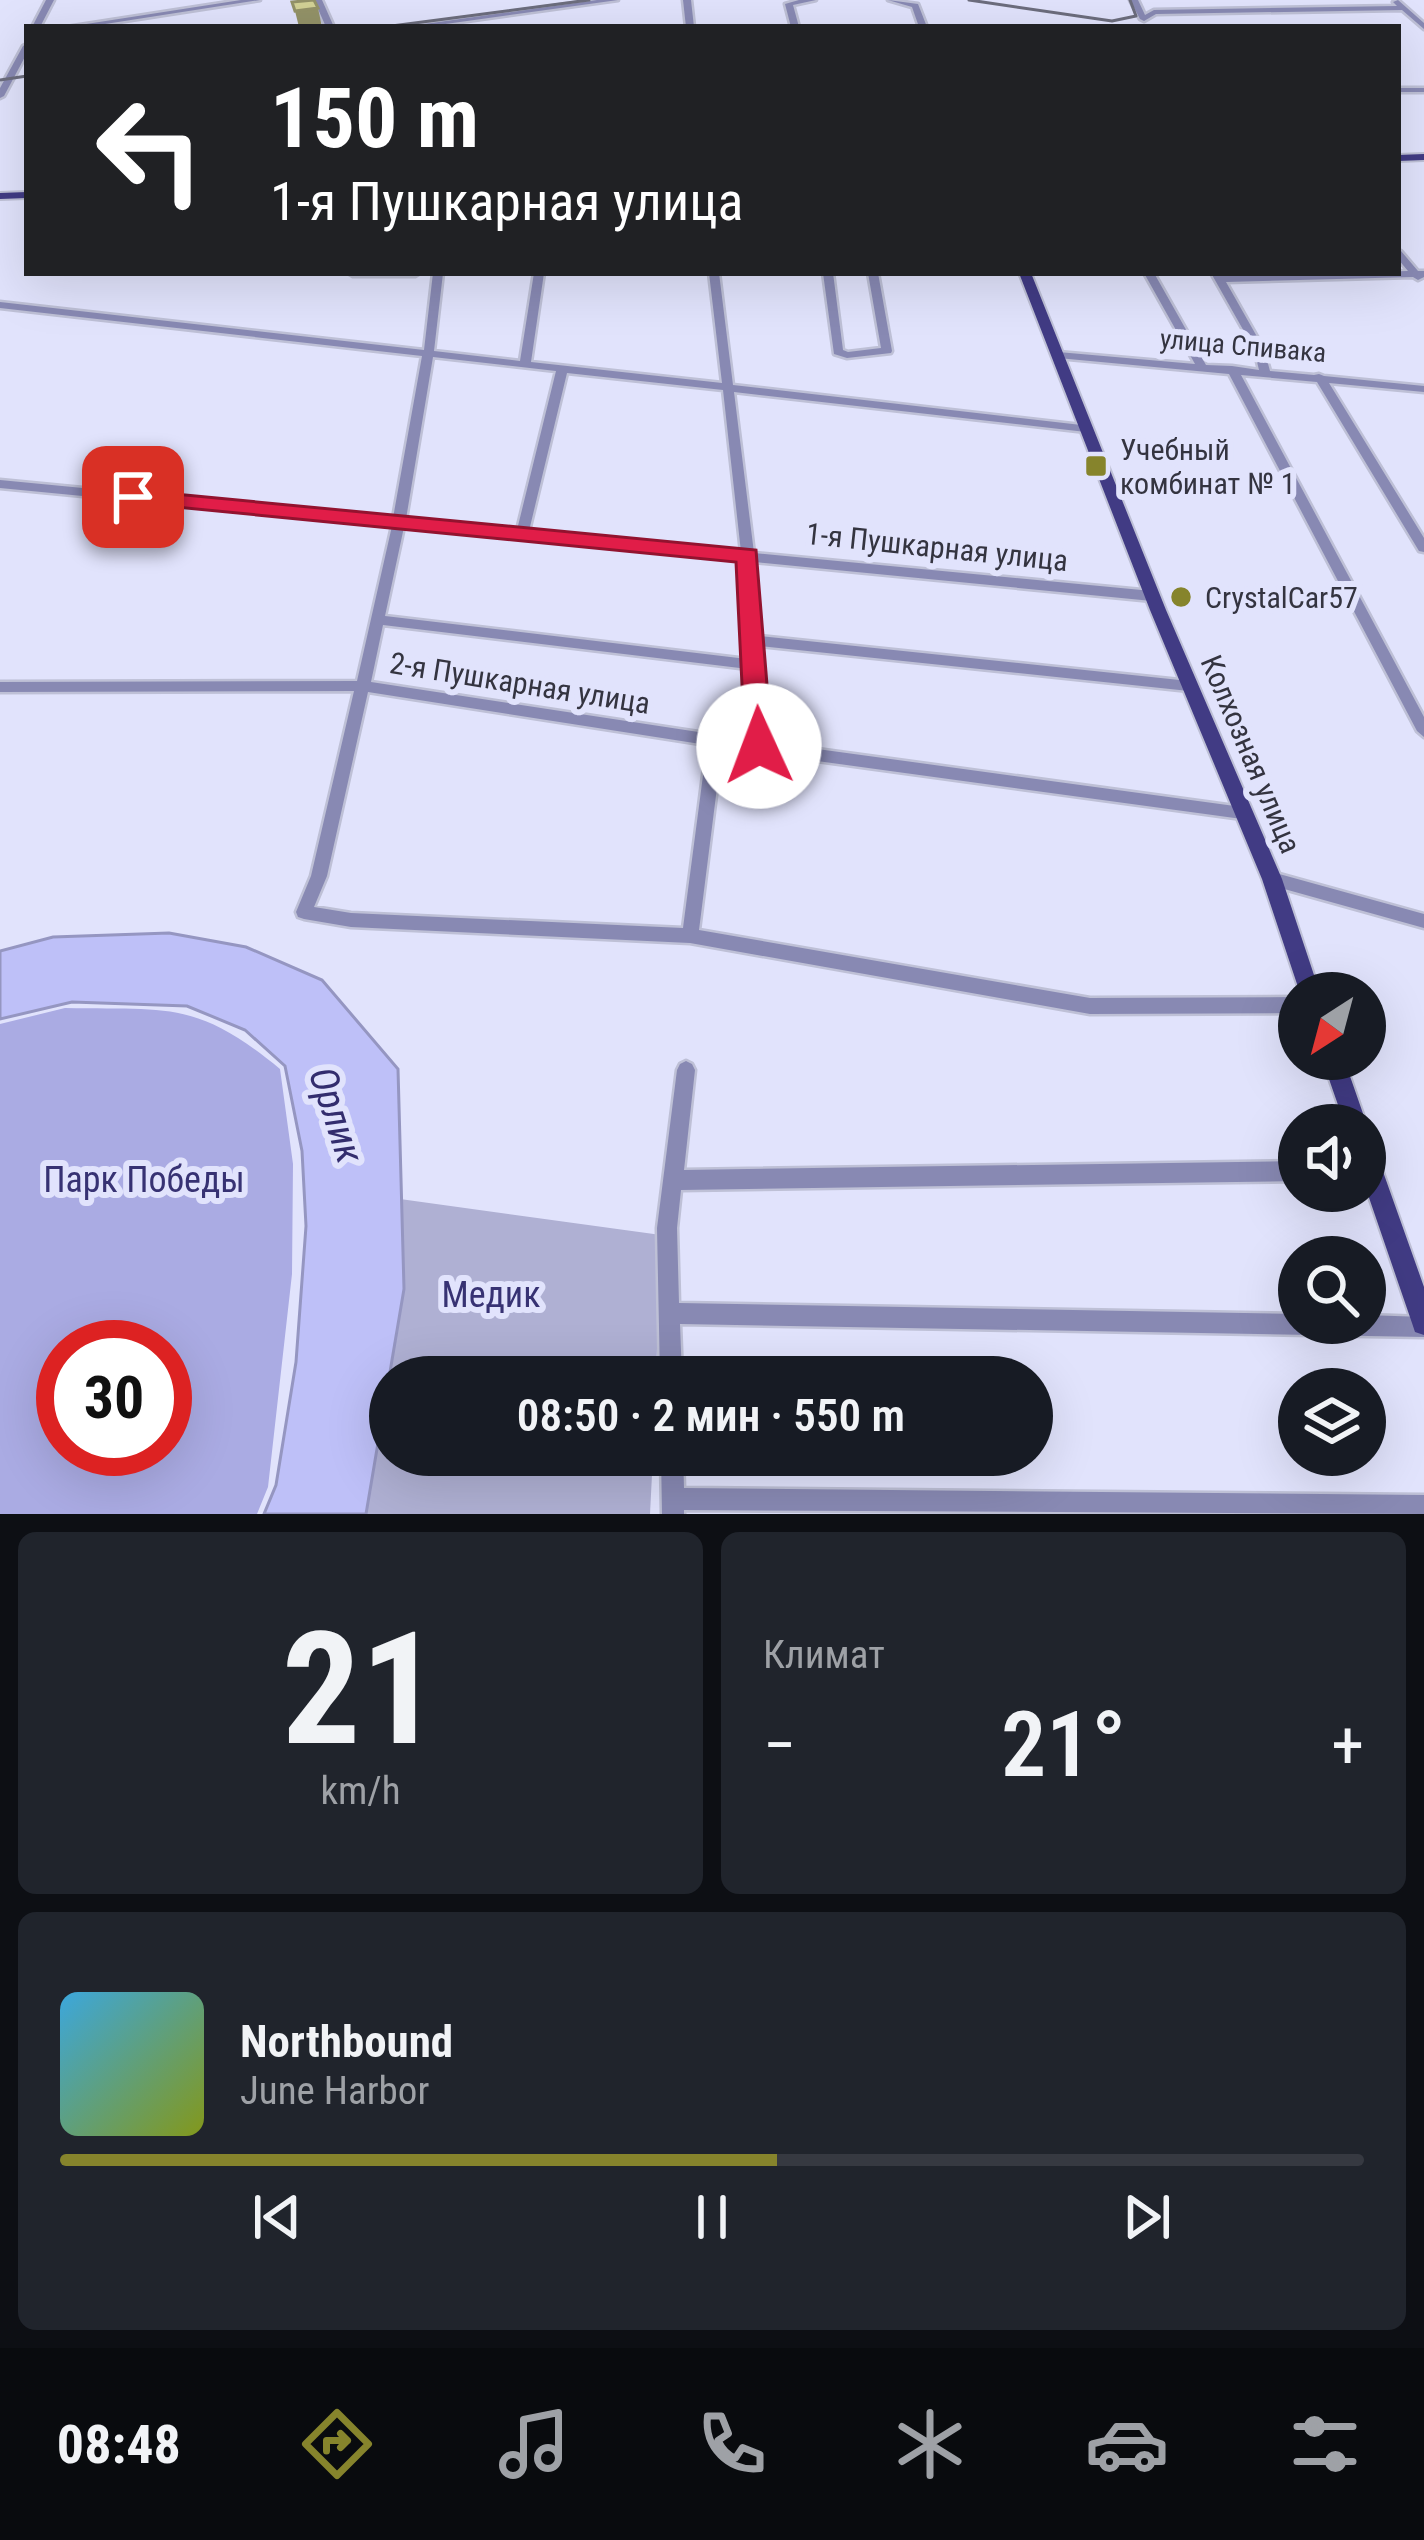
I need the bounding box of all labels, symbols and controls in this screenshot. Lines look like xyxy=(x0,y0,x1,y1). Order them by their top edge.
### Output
text: 150 m xyxy=(270,69,479,168)
icon: left xyxy=(72,72,228,228)
text: 1-я Пушкарная улица xyxy=(270,170,743,233)
street label: улица Спивака xyxy=(1159,323,1327,369)
place label: Учебный комбинат № 1 xyxy=(1120,432,1295,501)
pin xyxy=(82,446,184,548)
marker: Учебный комбинат № 1 xyxy=(1083,453,1109,479)
icon: arrive xyxy=(100,464,166,530)
street label: 1-я Пушкарная улица xyxy=(804,516,1070,578)
place label: CrystalCar57 xyxy=(1205,580,1358,615)
marker: CrystalCar57 xyxy=(1168,584,1194,610)
street label: 2-я Пушкарная улица xyxy=(387,645,653,721)
street label: Колхозная улица xyxy=(1194,650,1308,858)
position arrow xyxy=(696,683,822,809)
north arrow xyxy=(1278,972,1386,1080)
map controls xyxy=(1278,972,1386,1476)
water label: Орлик xyxy=(299,1061,373,1169)
button: sound xyxy=(1278,1104,1386,1212)
park label: Парк Победы xyxy=(43,1159,245,1201)
button: search xyxy=(1278,1236,1386,1344)
park label: Медик xyxy=(442,1274,541,1316)
speed limit sign: 30 xyxy=(36,1320,192,1476)
button: layers xyxy=(1278,1368,1386,1476)
text: 08:50 · 2 мин · 550 m xyxy=(517,1389,905,1442)
text: 21 xyxy=(282,1598,439,1781)
text: Климат xyxy=(763,1632,885,1678)
text: 21° xyxy=(1001,1693,1126,1798)
text: − xyxy=(763,1707,796,1784)
text: + xyxy=(1331,1707,1364,1784)
text: km/h xyxy=(320,1768,401,1814)
text: Northbound xyxy=(240,2015,453,2068)
text: June Harbor xyxy=(240,2068,429,2114)
icon: previous xyxy=(244,2184,310,2250)
icon: pause xyxy=(679,2184,745,2250)
icon: next xyxy=(1114,2184,1180,2250)
icon: directions xyxy=(295,2402,379,2486)
icon: music xyxy=(492,2402,576,2486)
icon: phone xyxy=(690,2402,774,2486)
icon: climate xyxy=(888,2402,972,2486)
icon: car xyxy=(1085,2402,1169,2486)
icon: filters xyxy=(1283,2402,1367,2486)
text: 08:48 xyxy=(57,2413,181,2476)

